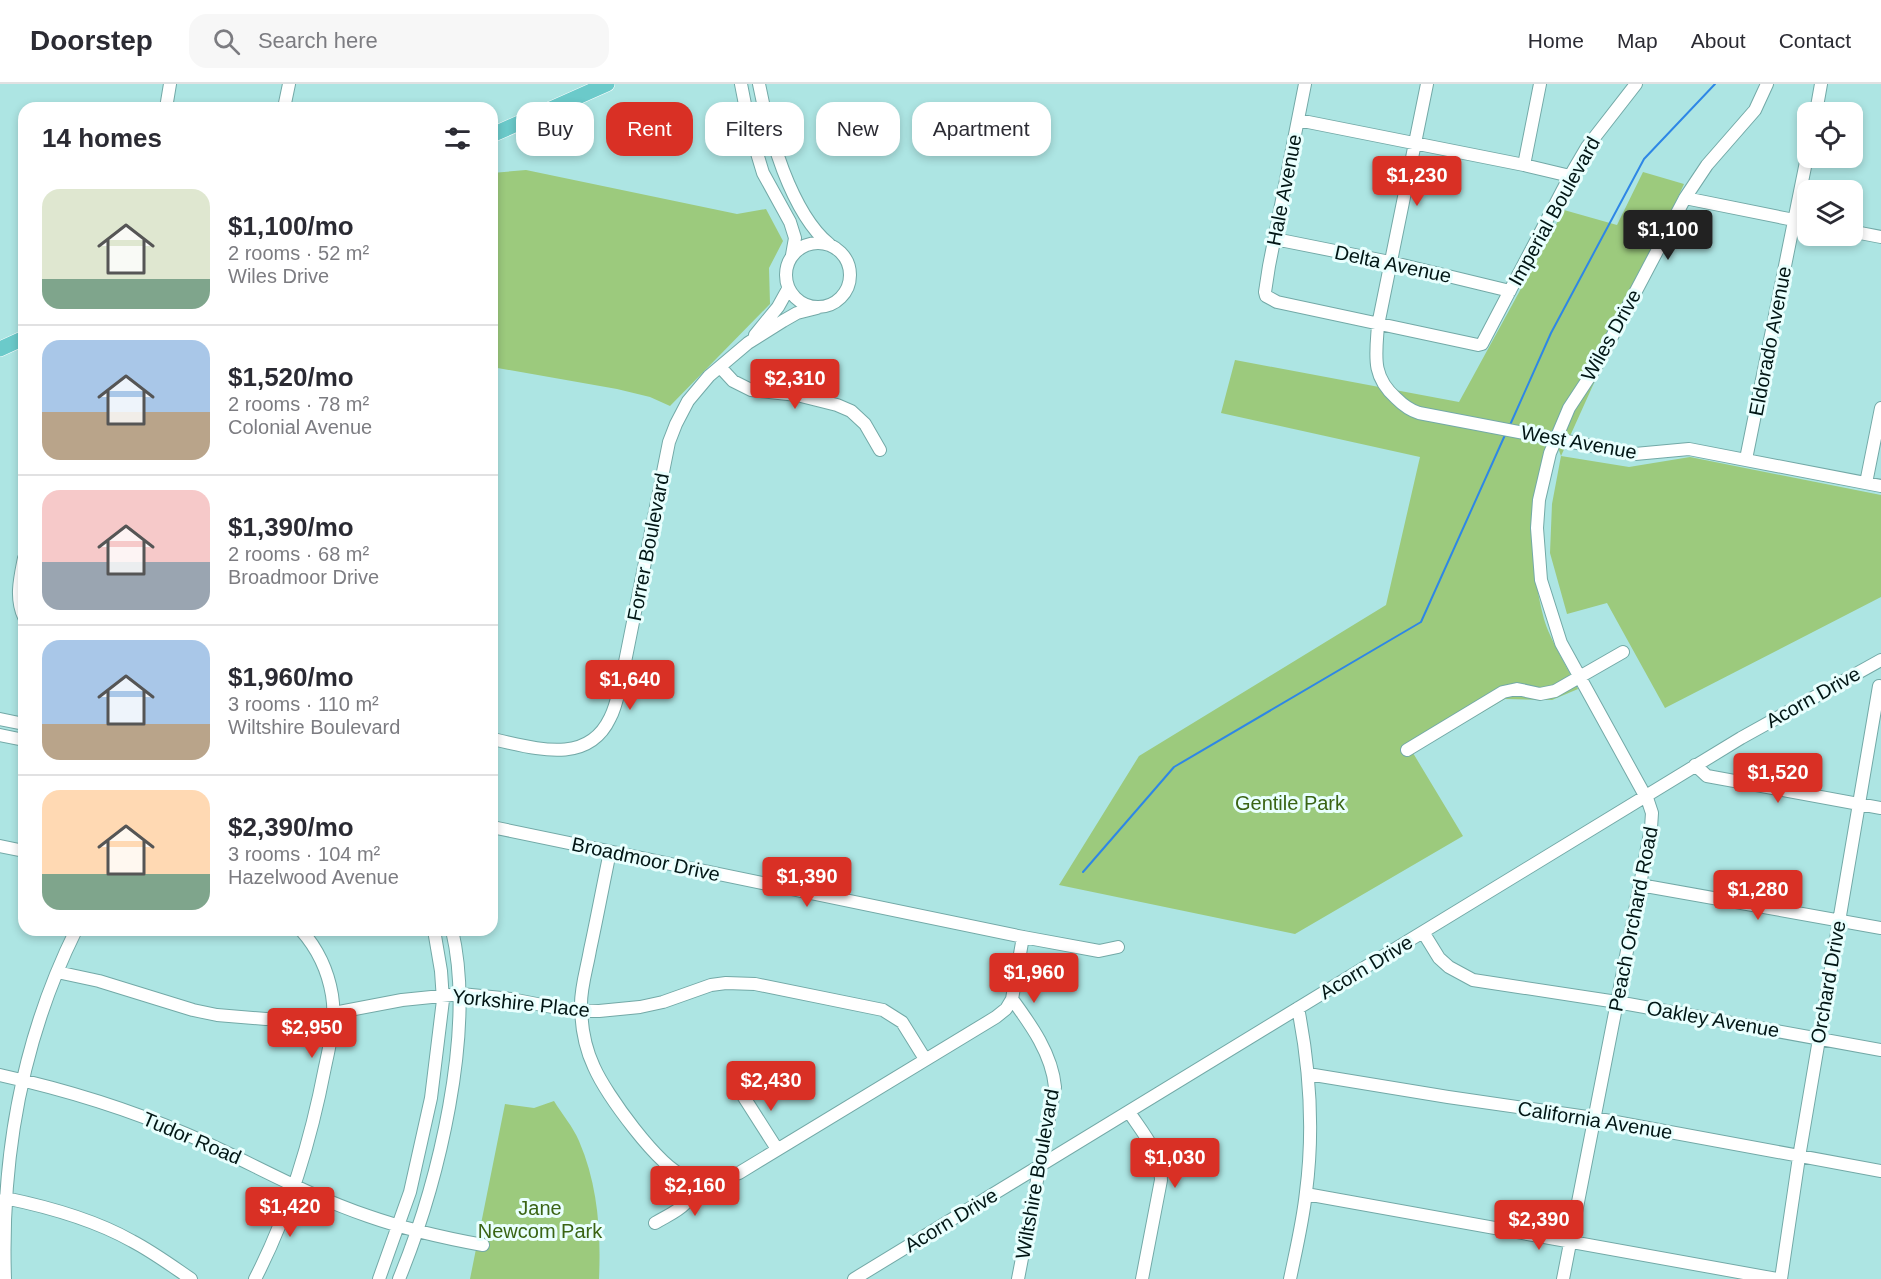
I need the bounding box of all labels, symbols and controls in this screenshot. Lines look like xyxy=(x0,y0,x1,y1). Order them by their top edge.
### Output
search box xyxy=(189,14,609,68)
text: Doorstep xyxy=(30,25,153,56)
icon: search xyxy=(210,25,243,58)
text: Search here xyxy=(258,28,378,53)
text: Home xyxy=(1528,29,1584,52)
text: Map xyxy=(1617,29,1658,52)
text: About xyxy=(1691,29,1746,52)
text: Contact xyxy=(1779,29,1851,52)
chip: Buy xyxy=(516,102,594,156)
chip: Rent xyxy=(606,102,693,156)
chip: Filters xyxy=(705,102,804,156)
chip: New xyxy=(816,102,900,156)
chip: Apartment xyxy=(912,102,1051,156)
map controls xyxy=(1797,102,1863,246)
button: locate xyxy=(1797,102,1863,168)
icon: filters xyxy=(441,122,474,155)
text: 14 homes xyxy=(42,123,162,153)
street label: Hale Avenue xyxy=(1262,132,1306,248)
street label: Imperial Boulevard xyxy=(1504,133,1604,289)
pin: $1,230 xyxy=(1368,156,1466,207)
text: $1,230 xyxy=(1386,164,1448,186)
button: layers xyxy=(1797,180,1863,246)
pin: $1,100 xyxy=(1619,210,1717,261)
text: $1,100/mo xyxy=(228,211,354,241)
icon: home xyxy=(90,213,162,285)
text: $1,100 xyxy=(1637,218,1699,240)
street label: Delta Avenue xyxy=(1333,241,1453,287)
text: 2 rooms · 52 m² xyxy=(228,242,369,264)
street label: Eldorado Avenue xyxy=(1745,264,1795,418)
text: Wiles Drive xyxy=(228,265,329,287)
street label: Wiles Drive xyxy=(1577,285,1645,385)
pin: $2,310 xyxy=(746,359,844,410)
text: $1,520/mo xyxy=(228,362,354,392)
icon: home xyxy=(90,364,162,436)
text: $2,310 xyxy=(764,367,826,389)
text: 2 rooms · 78 m² xyxy=(228,393,369,415)
text: Colonial Avenue xyxy=(228,416,372,438)
street label: West Avenue xyxy=(1519,421,1639,463)
street label: Forrer Boulevard xyxy=(623,471,673,623)
text: $1,390/mo xyxy=(228,512,354,542)
icon: home xyxy=(90,514,162,586)
text: 2 rooms · 68 m² xyxy=(228,543,369,565)
text: Broadmoor Drive xyxy=(228,566,379,588)
pin: $1,640 xyxy=(581,660,679,711)
text: $1,960/mo xyxy=(228,662,354,692)
street label: Acorn Drive xyxy=(1762,662,1864,732)
icon: home xyxy=(90,664,162,736)
text: $1,640 xyxy=(599,668,661,690)
text: 3 rooms · 110 m² xyxy=(228,693,379,715)
text: Wiltshire Boulevard xyxy=(228,716,400,738)
pin: $1,520 xyxy=(1729,753,1827,804)
text: $1,520 xyxy=(1747,761,1809,783)
park label: Gentile Park xyxy=(1235,792,1346,814)
text: $2,390/mo xyxy=(228,812,354,842)
icon: home xyxy=(90,814,162,886)
street label: Peach Orchard Road xyxy=(1604,825,1662,1013)
street label: Broadmoor Drive xyxy=(570,833,722,885)
text: 3 rooms · 104 m² xyxy=(228,843,380,865)
pin: $1,390 xyxy=(758,857,856,908)
text: $1,390 xyxy=(776,865,838,887)
text: Hazelwood Avenue xyxy=(228,866,399,888)
pin: $1,280 xyxy=(1709,870,1807,921)
text: $1,280 xyxy=(1727,878,1789,900)
street label: Orchard Drive xyxy=(1806,919,1850,1045)
street label: Acorn Drive xyxy=(1316,931,1416,1003)
pin: $1,960 xyxy=(985,953,1083,1004)
text: $1,960 xyxy=(1003,961,1065,983)
street label: Yorkshire Place xyxy=(451,985,591,1021)
street label: Oakley Avenue xyxy=(1645,997,1781,1041)
pin: $2,950 xyxy=(263,1008,361,1059)
text: $2,950 xyxy=(281,1016,343,1038)
pin: $2,430 xyxy=(722,1061,820,1112)
text: $2,430 xyxy=(740,1069,802,1091)
street label: Wiltshire Boulevard xyxy=(1011,1087,1063,1261)
street label: California Avenue xyxy=(1516,1097,1674,1143)
street label: Tudor Road xyxy=(139,1107,245,1169)
pin: $1,030 xyxy=(1126,1138,1224,1189)
text: $1,030 xyxy=(1144,1146,1206,1168)
pin: $2,160 xyxy=(646,1166,744,1217)
text: $2,160 xyxy=(664,1174,726,1196)
street label: Acorn Drive xyxy=(901,1184,1001,1256)
pin: $1,420 xyxy=(241,1187,339,1238)
text: $1,420 xyxy=(259,1195,321,1217)
park label: Jane Newcom Park xyxy=(478,1197,603,1242)
pin: $2,390 xyxy=(1490,1200,1588,1251)
text: $2,390 xyxy=(1508,1208,1570,1230)

